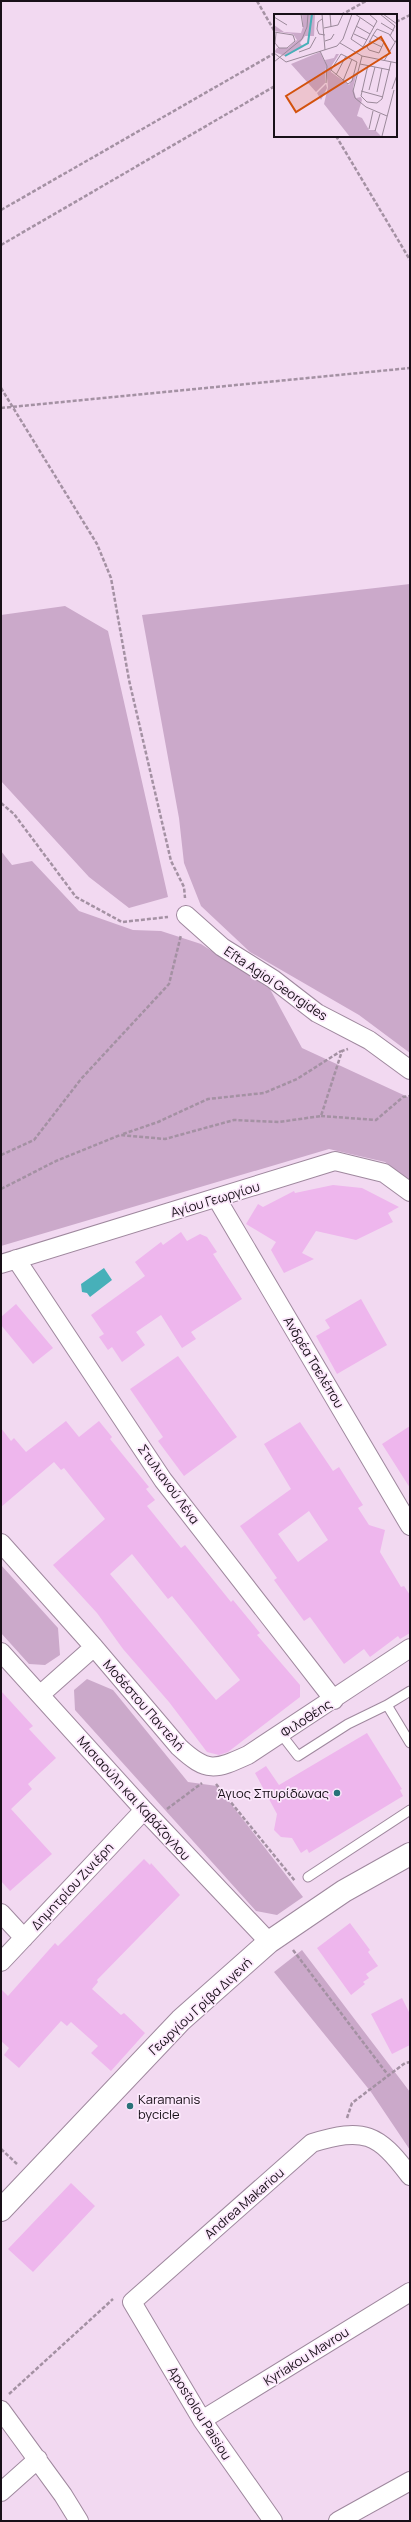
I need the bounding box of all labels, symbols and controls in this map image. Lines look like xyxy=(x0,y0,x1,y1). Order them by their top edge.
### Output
inset map xyxy=(274,14,397,137)
street label: Efta Agioi Georgides xyxy=(221,942,331,1024)
street label: Αγίου Γεωργίου xyxy=(168,1177,262,1221)
street label: Ανδρέα Τσελέπου xyxy=(280,1313,348,1411)
street label: Στυλιανού Λένα xyxy=(134,1440,204,1528)
street label: Μοδέστου Παντελή xyxy=(99,1656,189,1754)
street label: Φιλοθέης xyxy=(277,1695,335,1741)
street label: Μισιαούλη και Καβάζογλου xyxy=(73,1732,195,1864)
place label: Άγιος Σπυρίδωνας xyxy=(217,1784,329,1802)
marker: Άγιος Σπυρίδωνας xyxy=(332,1788,342,1798)
street label: Δημητρίου Ζινιέρη xyxy=(27,1838,117,1934)
street label: Γεωργίου Γρίβα Διγενή xyxy=(144,1953,256,2059)
place label: Karamanis bycicle xyxy=(138,2090,201,2123)
marker: Karamanis bycicle xyxy=(125,2101,135,2111)
street label: Andrea Makariou xyxy=(200,2163,288,2243)
street label: Kyriakou Mavrou xyxy=(260,2322,352,2390)
street label: Apostolou Paisiou xyxy=(164,2363,236,2463)

